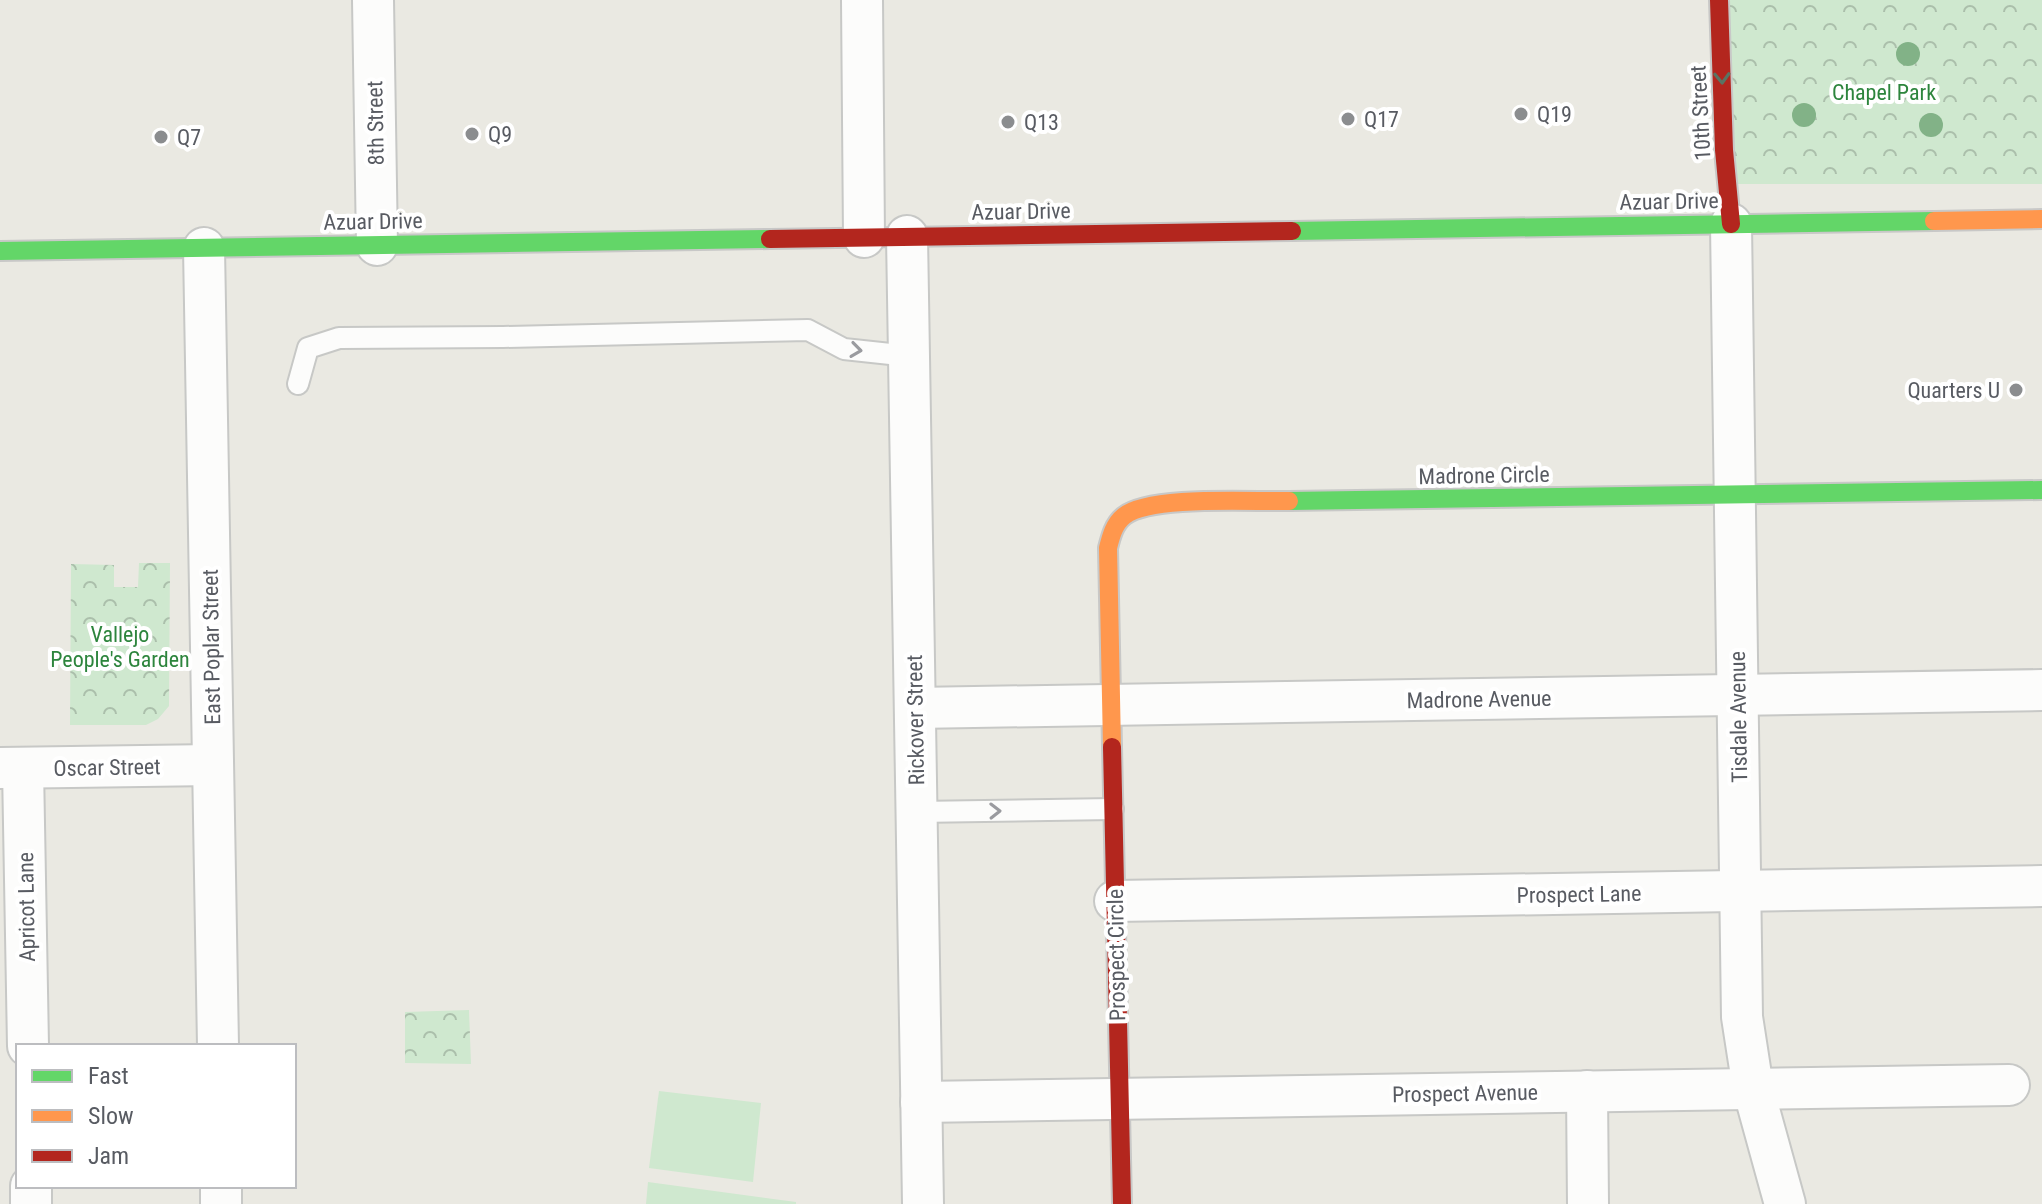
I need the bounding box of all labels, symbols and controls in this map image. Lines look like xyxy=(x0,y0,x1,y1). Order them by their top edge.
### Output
street label: 10th Street xyxy=(1686,65,1715,161)
one-way arrow xyxy=(1713,72,1730,85)
street label: 8th Street xyxy=(362,80,389,166)
park label: Chapel Park xyxy=(1832,80,1936,105)
place label: Q19 xyxy=(1537,102,1572,127)
marker: Q19 xyxy=(1512,105,1530,123)
place label: Q17 xyxy=(1364,107,1399,132)
place label: Q13 xyxy=(1024,110,1059,135)
marker: Q17 xyxy=(1339,110,1357,128)
marker: Q13 xyxy=(999,113,1017,131)
place label: Q9 xyxy=(488,122,512,147)
place label: Q7 xyxy=(177,125,201,150)
marker: Q9 xyxy=(463,125,481,143)
marker: Q7 xyxy=(152,128,170,146)
street label: Azuar Drive xyxy=(1619,188,1719,215)
street label: Azuar Drive xyxy=(971,198,1071,225)
street label: Azuar Drive xyxy=(323,208,423,235)
one-way arrow xyxy=(849,341,863,358)
place label: Quarters U xyxy=(1907,378,2000,403)
marker: Quarters U xyxy=(2007,381,2025,399)
street label: Madrone Circle xyxy=(1418,462,1550,489)
street label: East Poplar Street xyxy=(198,569,225,725)
park label: Vallejo People's Garden xyxy=(50,622,190,672)
street label: Tisdale Avenue xyxy=(1725,651,1752,783)
street label: Rickover Street xyxy=(902,654,929,785)
street label: Madrone Avenue xyxy=(1406,686,1552,713)
street label: Oscar Street xyxy=(53,754,161,781)
one-way arrow xyxy=(989,802,1002,820)
street label: Apricot Lane xyxy=(13,852,40,962)
street label: Prospect Lane xyxy=(1516,881,1642,908)
street label: Prospect Circle xyxy=(1103,889,1130,1021)
legend xyxy=(16,1044,296,1188)
text: Fast xyxy=(88,1062,129,1090)
street label: Prospect Avenue xyxy=(1392,1080,1538,1107)
text: Slow xyxy=(88,1102,134,1130)
text: Jam xyxy=(88,1142,129,1170)

